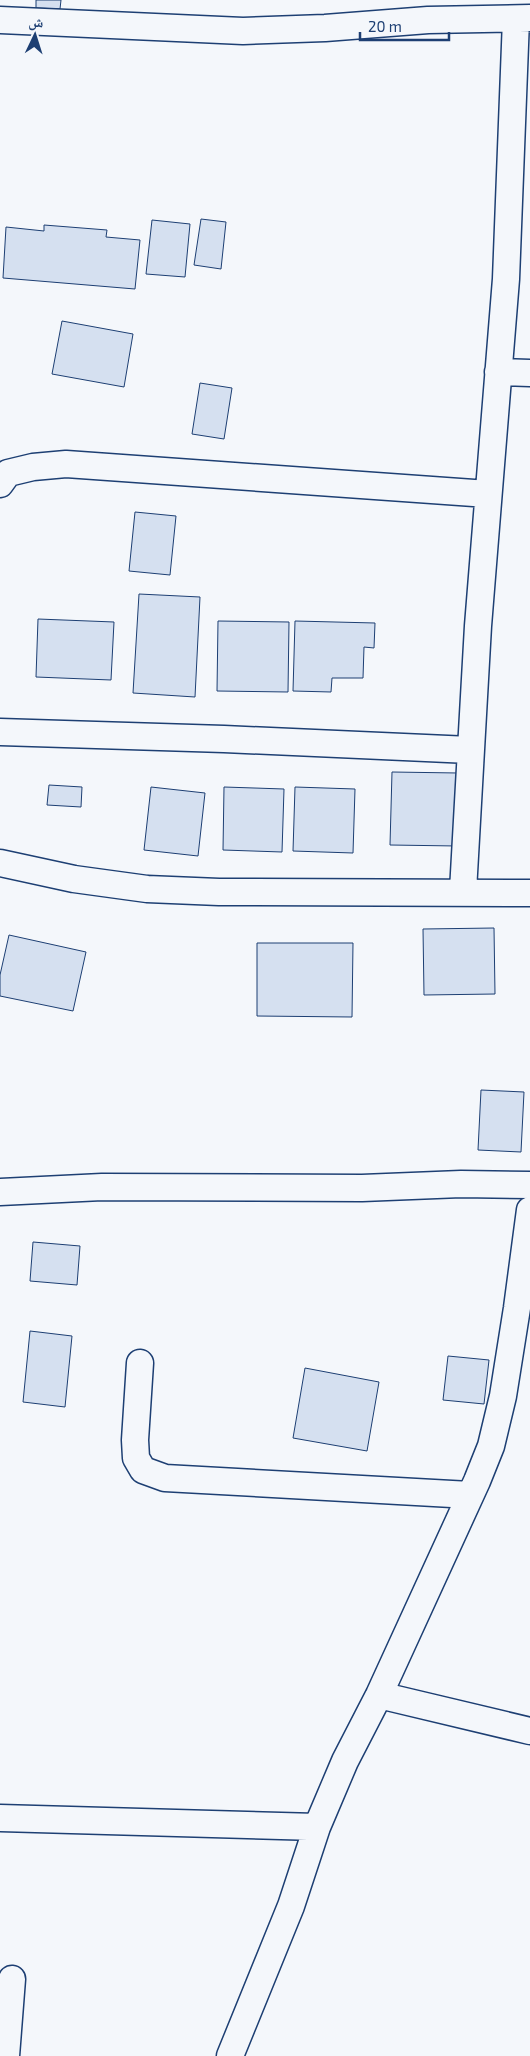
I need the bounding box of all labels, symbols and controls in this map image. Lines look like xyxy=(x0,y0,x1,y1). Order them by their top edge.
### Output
north arrow xyxy=(10,10,60,60)
scale bar xyxy=(360,10,449,42)
text: ش xyxy=(28,13,44,32)
text: 20 m xyxy=(368,17,402,35)

